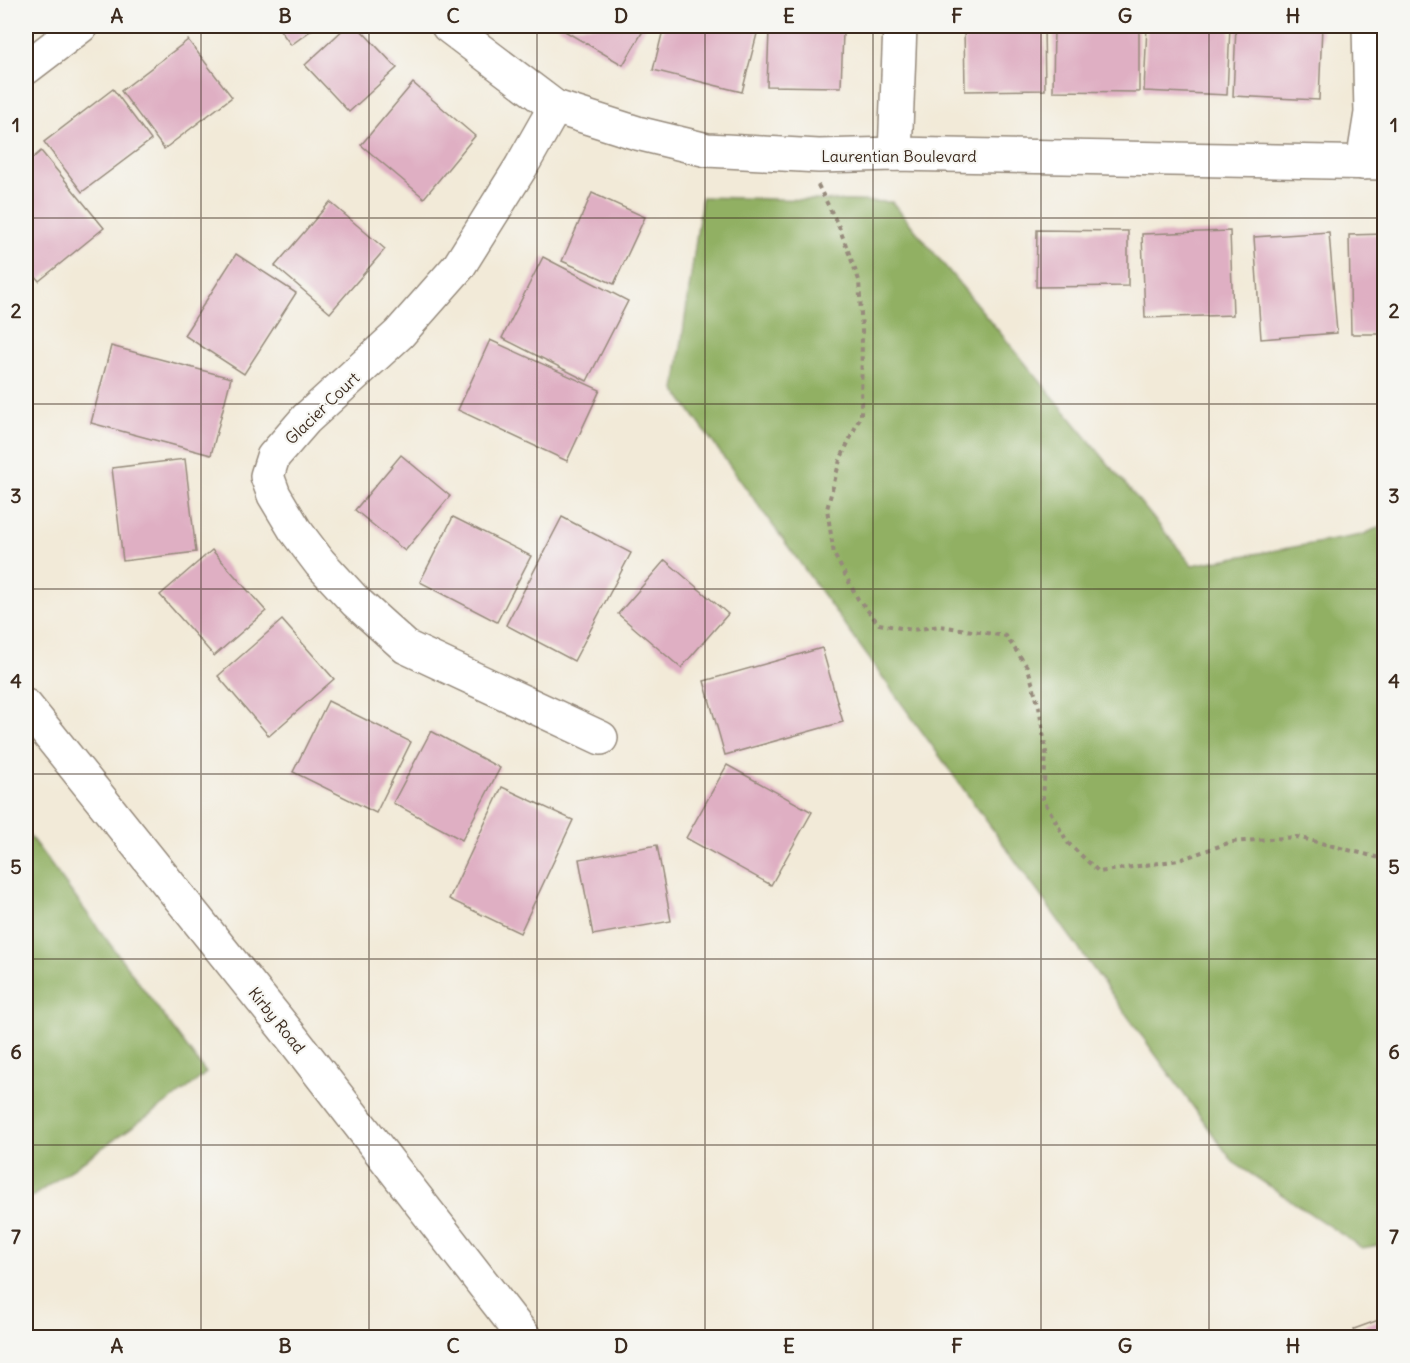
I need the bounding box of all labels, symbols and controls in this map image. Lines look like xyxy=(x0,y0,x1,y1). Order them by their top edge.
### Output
text: A xyxy=(111,3,124,28)
text: B xyxy=(278,3,292,28)
text: C xyxy=(446,3,460,28)
text: D xyxy=(614,3,628,28)
text: E xyxy=(783,3,795,28)
text: F xyxy=(951,3,963,28)
text: G xyxy=(1118,3,1132,28)
text: H xyxy=(1286,3,1300,28)
text: 1 xyxy=(12,112,20,137)
text: 1 xyxy=(1390,112,1398,137)
street label: Laurentian Boulevard xyxy=(821,146,977,166)
text: 2 xyxy=(11,298,22,323)
text: 2 xyxy=(1389,298,1400,323)
street label: Glacier Court xyxy=(281,367,364,448)
text: 3 xyxy=(10,483,22,508)
text: 3 xyxy=(1388,483,1400,508)
text: 4 xyxy=(10,668,22,693)
text: 4 xyxy=(1388,668,1400,693)
text: 5 xyxy=(10,854,22,879)
text: 5 xyxy=(1388,854,1400,879)
street label: Kirby Road xyxy=(244,983,310,1057)
text: 6 xyxy=(10,1039,22,1064)
text: 6 xyxy=(1388,1039,1400,1064)
text: 7 xyxy=(11,1224,21,1249)
text: 7 xyxy=(1389,1224,1399,1249)
text: A xyxy=(111,1333,124,1358)
text: B xyxy=(278,1333,292,1358)
text: C xyxy=(446,1333,460,1358)
text: D xyxy=(614,1333,628,1358)
text: E xyxy=(783,1333,795,1358)
text: F xyxy=(951,1333,963,1358)
text: G xyxy=(1118,1333,1132,1358)
text: H xyxy=(1286,1333,1300,1358)

